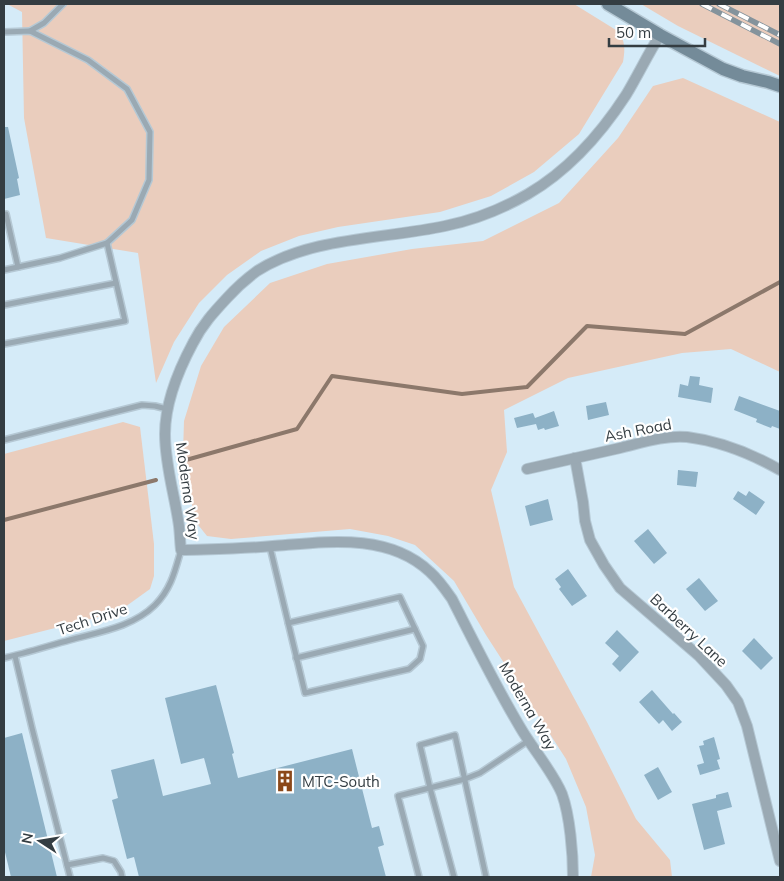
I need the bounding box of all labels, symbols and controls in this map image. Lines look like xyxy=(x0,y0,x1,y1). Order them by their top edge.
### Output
scale bar xyxy=(609,15,705,47)
text: 50 m xyxy=(616,23,651,42)
street label: Ash Road xyxy=(603,414,673,446)
street label: Moderna Way xyxy=(172,441,204,541)
street label: Barberry Lane xyxy=(646,589,732,671)
street label: Tech Drive xyxy=(55,599,129,639)
street label: Moderna Way xyxy=(495,659,561,753)
building icon: MTC-South xyxy=(272,768,298,794)
place label: MTC-South xyxy=(302,772,380,791)
north arrow xyxy=(15,816,65,866)
text: N xyxy=(17,831,37,845)

